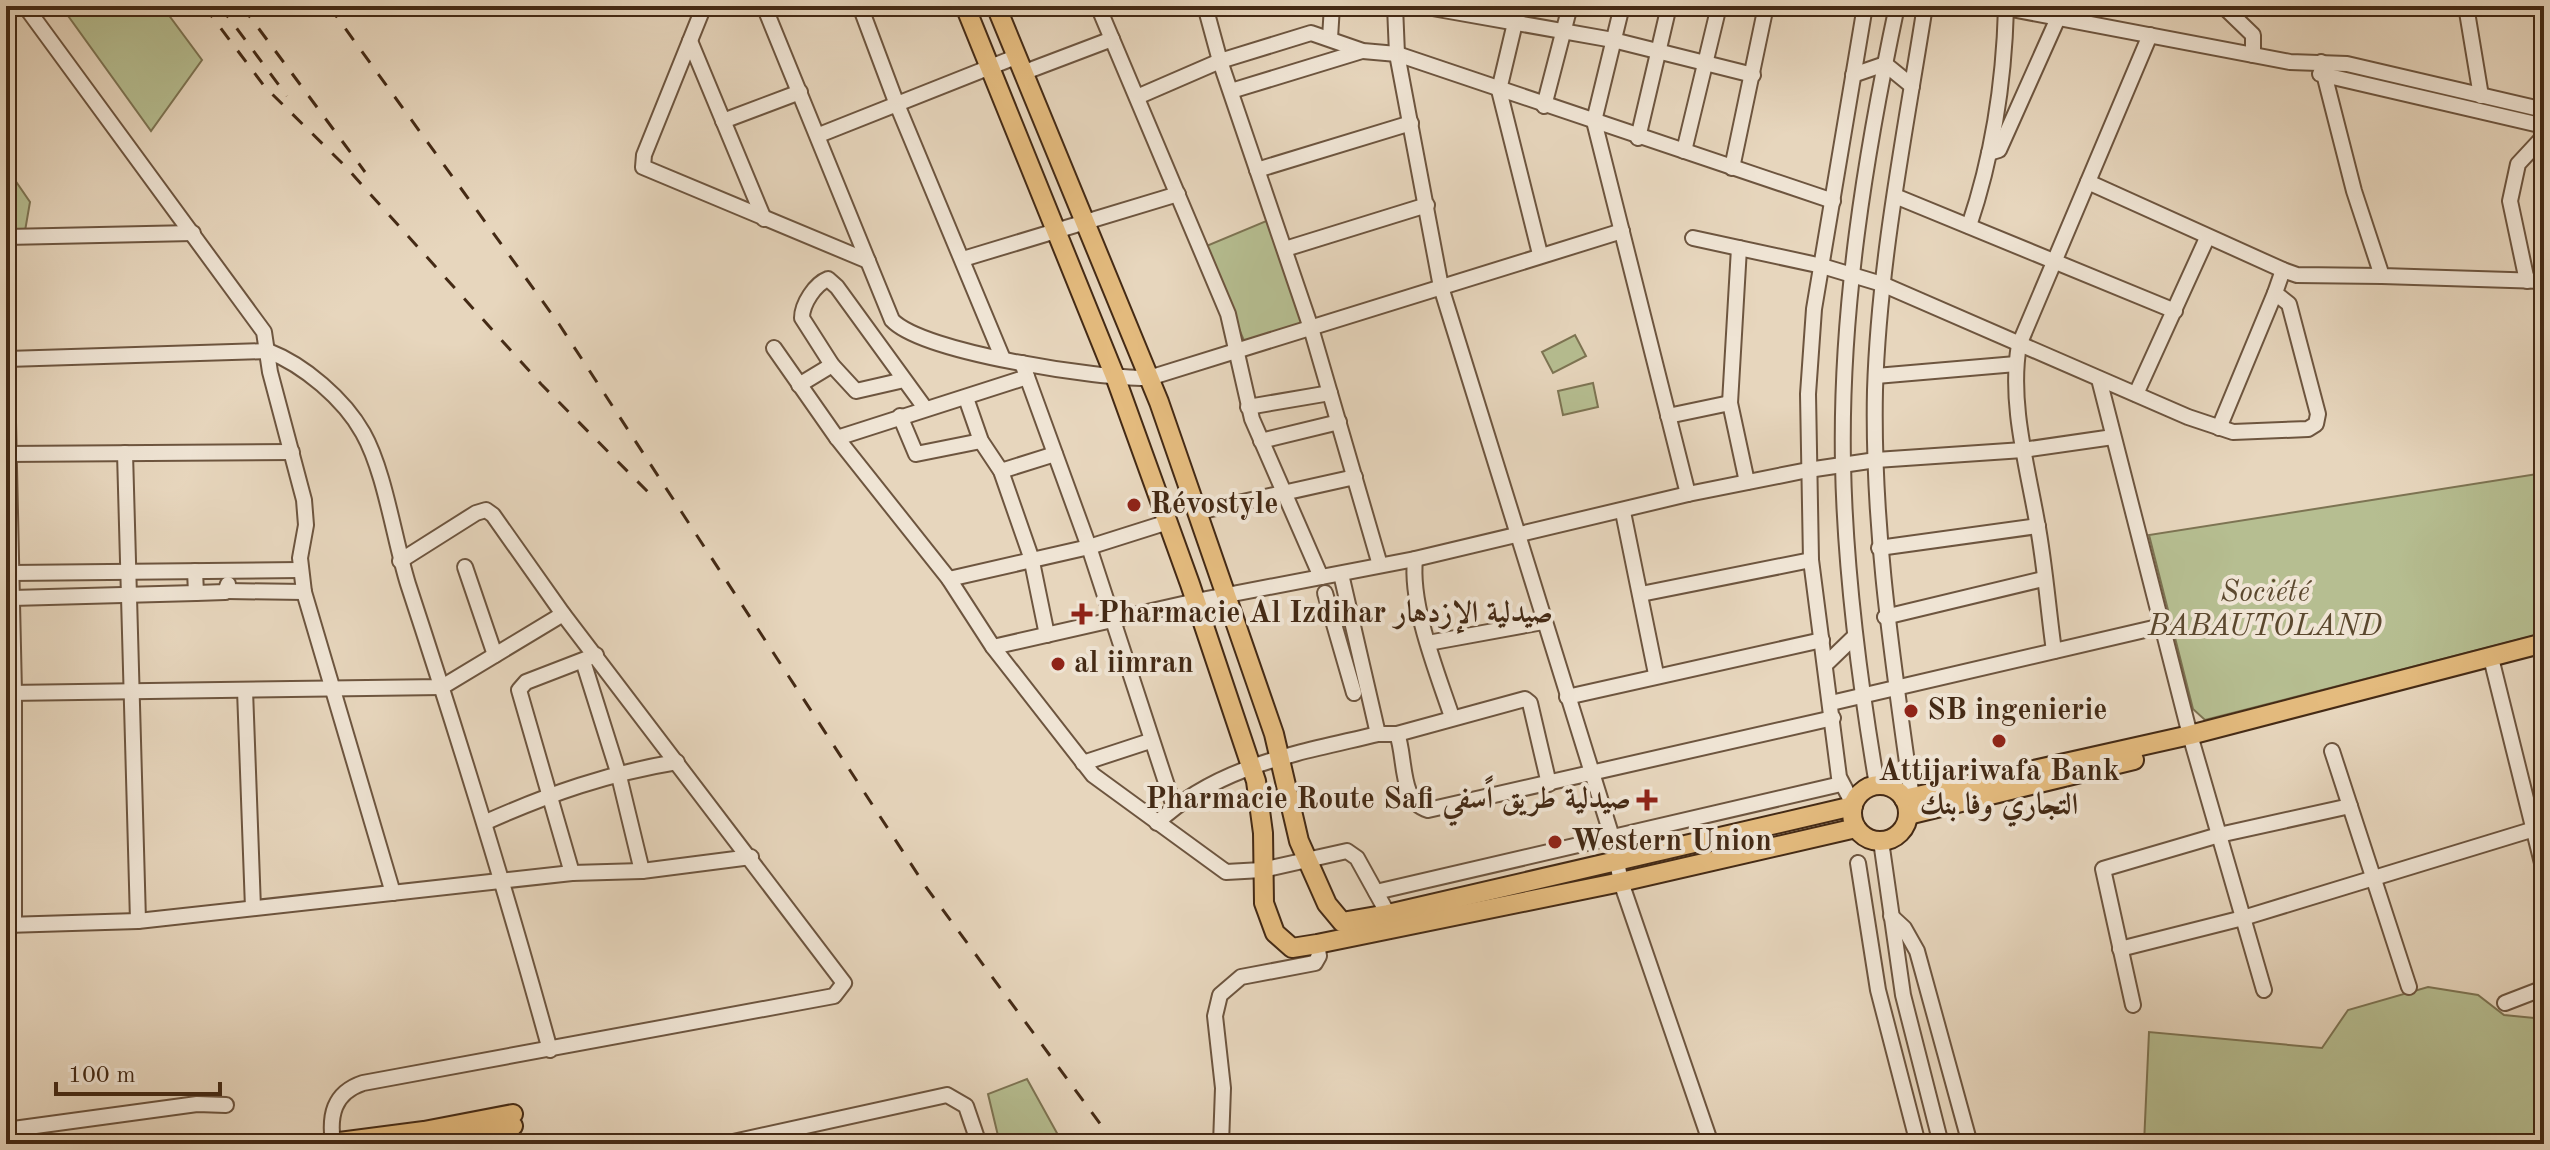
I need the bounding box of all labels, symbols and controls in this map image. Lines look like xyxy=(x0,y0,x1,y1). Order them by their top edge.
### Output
place label: Révostyle xyxy=(1150,490,1278,520)
marker: Révostyle xyxy=(1125,496,1143,514)
park label: Société BABAUTOLAND xyxy=(2147,578,2382,642)
place label: Pharmacie Al Izdihar صيدلية الإزدهار xyxy=(1098,598,1553,634)
marker: Pharmacie Al Izdihar صيدلية الإزدهار xyxy=(1073,605,1091,623)
place label: al iimran xyxy=(1074,649,1194,679)
marker: al iimran xyxy=(1049,655,1067,673)
place label: SB ingenierie xyxy=(1927,696,2107,726)
marker: SB ingenierie xyxy=(1902,702,1920,720)
marker: Attijariwafa Bank التجاري وفا بنك xyxy=(1990,732,2008,750)
place label: Attijariwafa Bank التجاري وفا بنك xyxy=(1878,757,2120,827)
place label: Pharmacie Route Safi صيدلية طريق اًسفي xyxy=(1145,775,1631,827)
marker: Pharmacie Route Safi صيدلية طريق اًسفي xyxy=(1638,791,1656,809)
place label: Western Union xyxy=(1571,827,1772,857)
marker: Western Union xyxy=(1546,833,1564,851)
scale bar xyxy=(56,1046,220,1096)
text: 100 m xyxy=(68,1064,136,1088)

